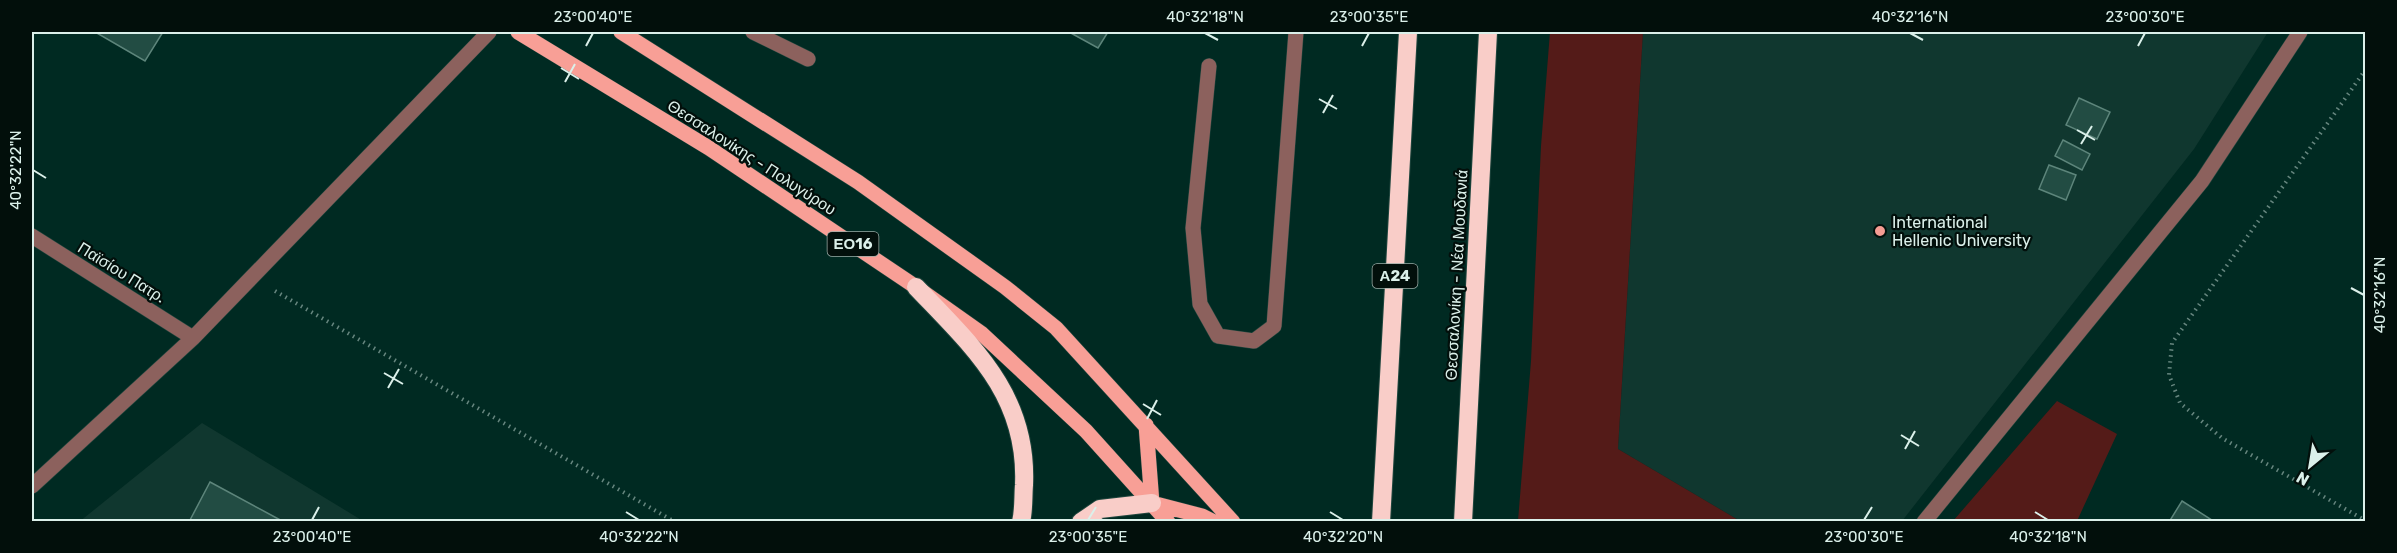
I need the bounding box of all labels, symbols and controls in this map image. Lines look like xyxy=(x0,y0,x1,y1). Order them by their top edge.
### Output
text: 23°00'40"E xyxy=(554,8,632,26)
text: 40°32'18"N xyxy=(1166,8,1244,26)
text: 23°00'35"E xyxy=(1330,8,1408,26)
text: 40°32'16"N xyxy=(1872,8,1948,26)
text: 23°00'30"E xyxy=(2105,8,2185,26)
street label: Θεσσαλονίκης - Πολυγύρου xyxy=(664,96,840,219)
text: 40°32'22"N xyxy=(7,130,25,210)
street label: Θεσσαλονίκη - Νέα Μουδανιά xyxy=(1441,169,1472,381)
place label: International Hellenic University xyxy=(1892,213,2031,250)
marker: International Hellenic University xyxy=(1873,224,1887,238)
road number: ΕΟ16 xyxy=(828,232,878,256)
street label: Παϊσίου Πατρ. xyxy=(74,238,169,307)
text: 40°32'16"N xyxy=(2371,257,2389,333)
road number: Α24 xyxy=(1372,264,1418,288)
north arrow xyxy=(2280,436,2340,496)
text: N xyxy=(2293,467,2312,490)
text: 23°00'40"E xyxy=(273,528,351,546)
text: 40°32'22"N xyxy=(599,528,679,546)
text: 23°00'35"E xyxy=(1049,528,1127,546)
text: 40°32'20"N xyxy=(1303,528,1383,546)
text: 23°00'30"E xyxy=(1824,528,1904,546)
text: 40°32'18"N xyxy=(2009,528,2087,546)

